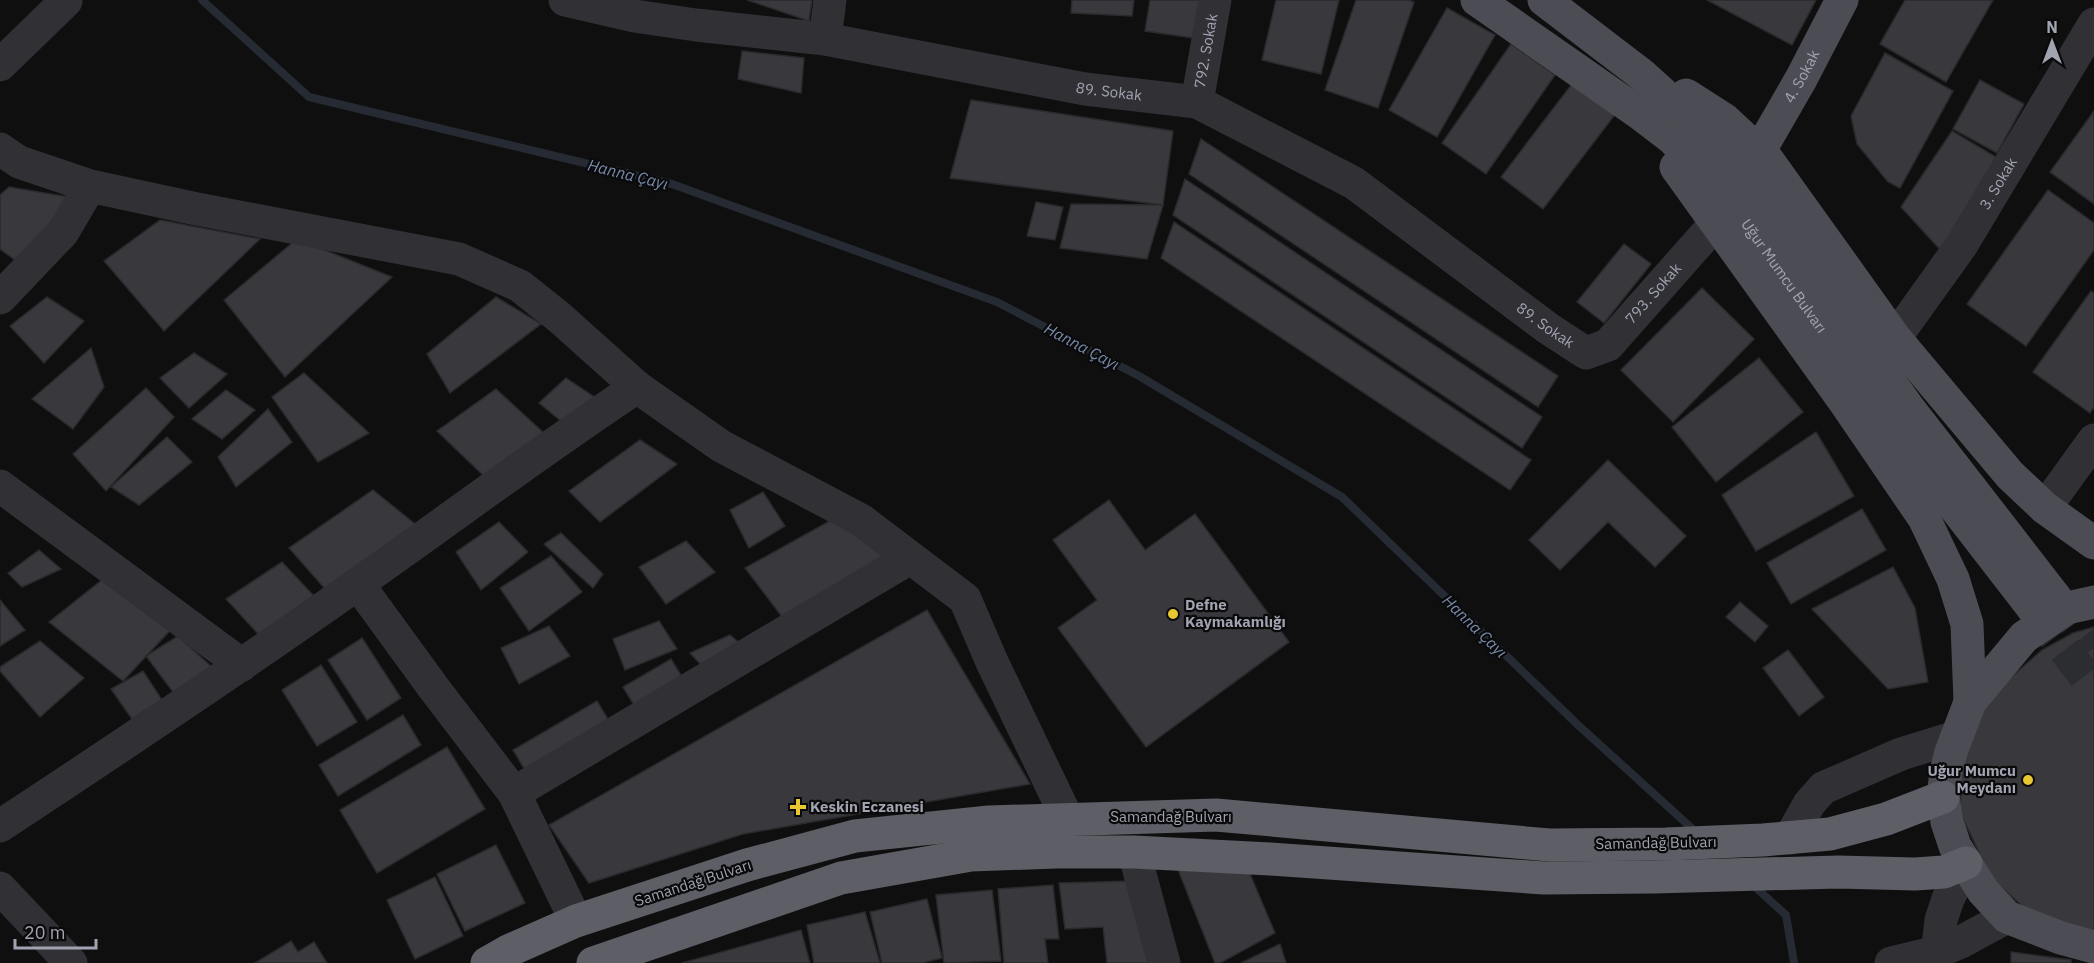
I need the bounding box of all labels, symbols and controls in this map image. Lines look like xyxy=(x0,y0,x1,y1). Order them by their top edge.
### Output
street label: 792. Sokak xyxy=(1190,12,1221,90)
north arrow xyxy=(2022,12,2082,72)
text: N xyxy=(2046,17,2058,37)
street label: 4. Sokak xyxy=(1779,46,1824,106)
street label: 89. Sokak xyxy=(1074,77,1143,105)
water label: Hanna Çayı xyxy=(586,154,670,194)
street label: 3. Sokak xyxy=(1975,154,2021,213)
street label: Uğur Mumcu Bulvarı xyxy=(1737,215,1831,337)
street label: 793. Sokak xyxy=(1621,259,1685,328)
street label: 89. Sokak xyxy=(1513,298,1578,352)
water label: Hanna Çayı xyxy=(1041,318,1123,374)
water label: Hanna Çayı xyxy=(1439,590,1511,662)
place label: Defne Kaymakamlığı xyxy=(1185,595,1286,631)
marker: Defne Kaymakamlığı xyxy=(1166,607,1180,621)
place label: Uğur Mumcu Meydanı xyxy=(1927,761,2016,797)
marker: Uğur Mumcu Meydanı xyxy=(2021,773,2035,787)
place label: Keskin Eczanesi xyxy=(810,797,924,816)
marker: Keskin Eczanesi xyxy=(791,800,805,814)
street label: Samandağ Bulvarı xyxy=(1110,807,1232,826)
street label: Samandağ Bulvarı xyxy=(1595,832,1717,853)
street label: Samandağ Bulvarı xyxy=(632,855,753,910)
scale bar xyxy=(15,912,96,950)
text: 20 m xyxy=(24,921,66,944)

